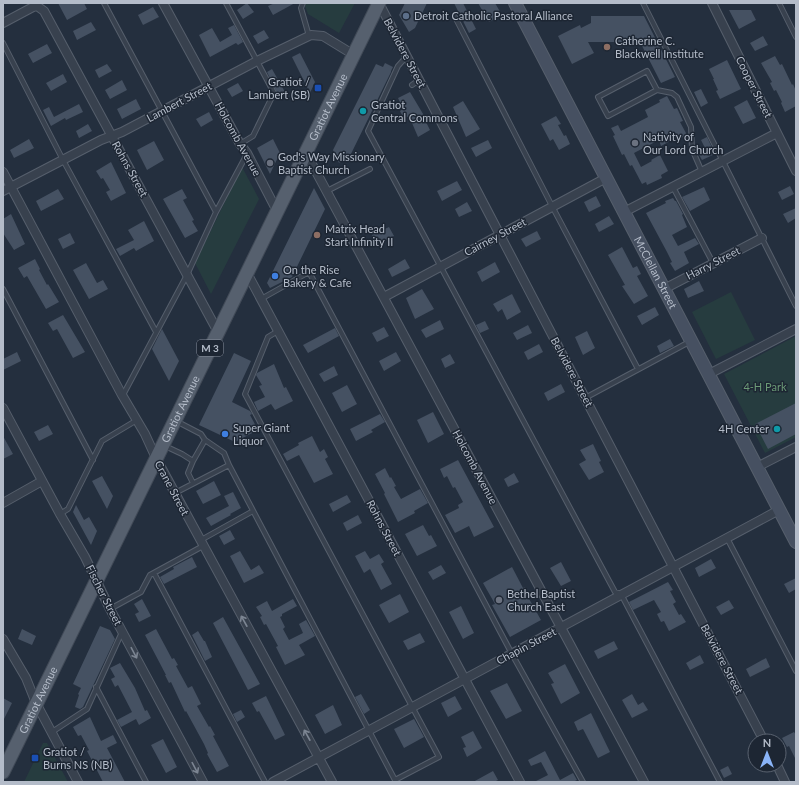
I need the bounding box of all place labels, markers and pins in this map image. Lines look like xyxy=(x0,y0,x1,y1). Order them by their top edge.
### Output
place label: Detroit Catholic Pastoral Alliance xyxy=(414,9,573,22)
marker: Detroit Catholic Pastoral Alliance xyxy=(401,11,411,21)
place label: Catherine C. Blackwell Institute xyxy=(615,34,704,60)
marker: Catherine C. Blackwell Institute xyxy=(602,42,612,52)
place label: Gratiot / Lambert (SB) xyxy=(248,75,310,101)
marker: Gratiot / Lambert (SB) xyxy=(313,83,323,93)
place label: Gratiot Central Commons xyxy=(371,98,458,124)
marker: Gratiot Central Commons xyxy=(358,106,368,116)
place label: Nativity of Our Lord Church xyxy=(643,130,723,156)
marker: Nativity of Our Lord Church xyxy=(630,138,640,148)
place label: God's Way Missionary Baptist Church xyxy=(278,150,385,176)
marker: God's Way Missionary Baptist Church xyxy=(265,158,275,168)
place label: Matrix Head Start Infinity II xyxy=(325,222,393,248)
marker: Matrix Head Start Infinity II xyxy=(312,230,322,240)
place label: On the Rise Bakery & Cafe xyxy=(283,263,352,289)
marker: On the Rise Bakery & Cafe xyxy=(270,271,280,281)
place label: Super Giant Liquor xyxy=(233,421,290,447)
place label: 4H Center xyxy=(719,422,769,435)
marker: 4H Center xyxy=(772,424,782,434)
marker: Super Giant Liquor xyxy=(220,429,230,439)
place label: Bethel Baptist Church East xyxy=(507,587,575,613)
marker: Bethel Baptist Church East xyxy=(494,595,504,605)
place label: Gratiot / Burns NS (NB) xyxy=(43,745,112,771)
marker: Gratiot / Burns NS (NB) xyxy=(30,753,40,763)

